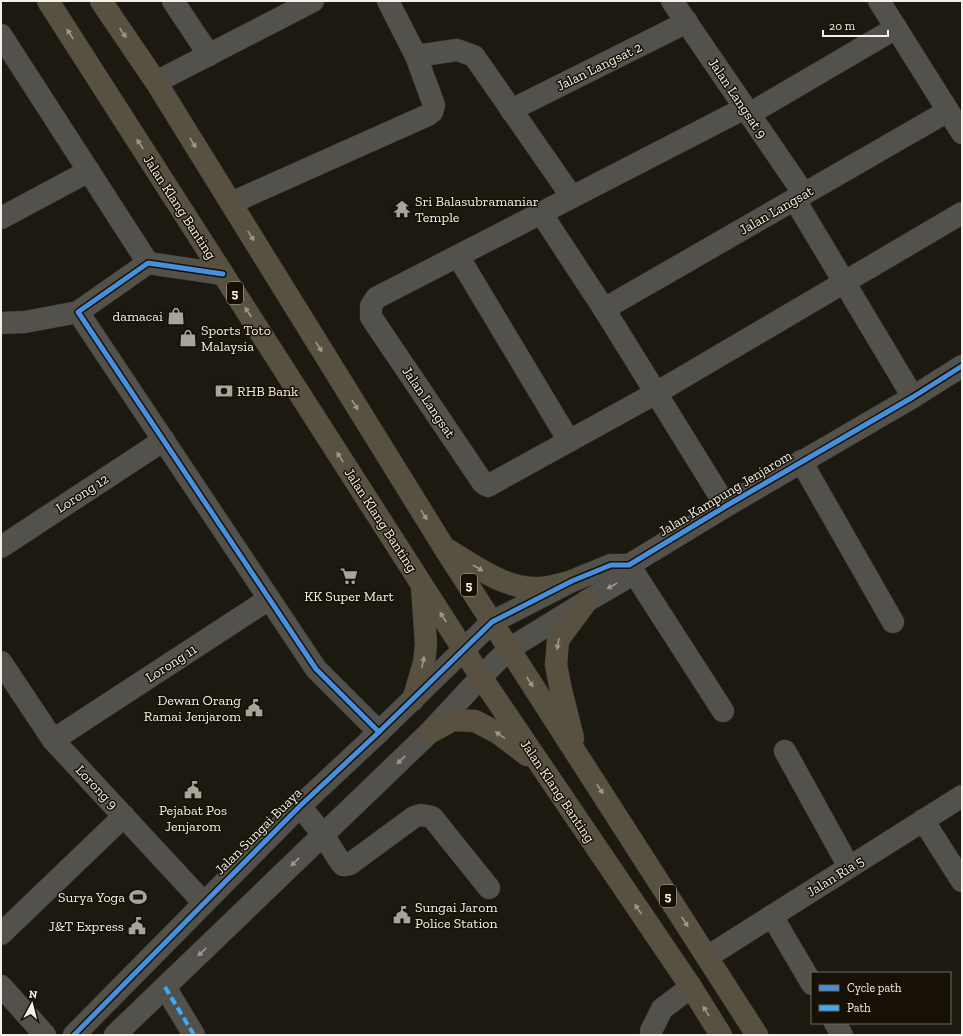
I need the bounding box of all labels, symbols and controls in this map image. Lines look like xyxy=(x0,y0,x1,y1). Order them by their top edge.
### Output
scale bar xyxy=(823,12,888,38)
text: 20 m xyxy=(829,19,856,33)
one-way arrow xyxy=(119,28,127,39)
one-way arrow xyxy=(66,29,74,40)
street label: Jalan Langsat 2 xyxy=(554,38,645,94)
street label: Jalan Langsat 9 xyxy=(704,55,771,142)
one-way arrow xyxy=(190,137,197,149)
one-way arrow xyxy=(136,139,144,149)
street label: Jalan Klang Banting xyxy=(140,152,220,263)
street label: Jalan Langsat xyxy=(736,182,817,238)
place label: Sri Balasubramaniar Temple xyxy=(415,193,539,226)
temple icon: Sri Balasubramaniar Temple xyxy=(392,199,412,219)
one-way arrow xyxy=(247,231,255,241)
road number: 5 xyxy=(227,282,243,304)
shop icon: damacai xyxy=(166,306,186,326)
one-way arrow xyxy=(244,306,251,318)
place label: damacai xyxy=(113,308,163,325)
place label: Sports Toto Malaysia xyxy=(201,322,271,355)
shop icon: Sports Toto Malaysia xyxy=(178,328,198,348)
one-way arrow xyxy=(315,342,323,352)
street label: Jalan Langsat xyxy=(398,363,459,442)
bank icon: RHB Bank xyxy=(214,381,234,401)
place label: RHB Bank xyxy=(237,383,299,400)
one-way arrow xyxy=(351,400,359,410)
street label: Jalan Kampung Jenjarom xyxy=(656,447,795,540)
one-way arrow xyxy=(337,451,344,463)
street label: Jalan Klang Banting xyxy=(341,465,421,576)
street label: Lorong 12 xyxy=(53,470,112,517)
one-way arrow xyxy=(420,509,427,521)
one-way arrow xyxy=(473,565,484,572)
supermarket icon: KK Super Mart xyxy=(339,566,359,586)
road number: 5 xyxy=(461,574,477,596)
one-way arrow xyxy=(606,583,618,590)
place label: KK Super Mart xyxy=(304,588,395,605)
one-way arrow xyxy=(439,612,447,622)
one-way arrow xyxy=(555,638,561,651)
street label: Lorong 11 xyxy=(143,640,201,686)
one-way arrow xyxy=(421,656,427,668)
one-way arrow xyxy=(527,676,534,688)
place label: Dewan Orang Ramai Jenjarom xyxy=(144,692,241,725)
public building icon: Dewan Orang Ramai Jenjarom xyxy=(244,698,264,718)
one-way arrow xyxy=(495,731,505,739)
street label: Jalan Klang Banting xyxy=(517,736,599,846)
one-way arrow xyxy=(396,755,406,765)
street label: Lorong 9 xyxy=(72,762,121,813)
public building icon: Pejabat Pos Jenjarom xyxy=(183,780,203,800)
one-way arrow xyxy=(596,783,603,795)
street label: Jalan Sungai Buaya xyxy=(211,784,306,878)
place label: Pejabat Pos Jenjarom xyxy=(159,802,227,835)
street label: Jalan Ria 5 xyxy=(804,852,867,901)
one-way arrow xyxy=(290,858,300,867)
road number: 5 xyxy=(660,885,676,907)
sports icon: Surya Yoga xyxy=(128,887,148,907)
place label: Surya Yoga xyxy=(58,889,125,906)
place label: Sungai Jarom Police Station xyxy=(415,899,498,932)
one-way arrow xyxy=(634,903,641,915)
public building icon: Sungai Jarom Police Station xyxy=(392,905,412,925)
public building icon: J&T Express xyxy=(127,916,147,936)
one-way arrow xyxy=(681,917,689,927)
place label: J&T Express xyxy=(48,918,124,935)
one-way arrow xyxy=(196,948,207,957)
legend xyxy=(811,972,951,1024)
text: Cycle path xyxy=(847,981,902,995)
north arrow xyxy=(12,984,52,1024)
text: N xyxy=(28,988,39,1002)
text: Path xyxy=(847,1001,871,1015)
one-way arrow xyxy=(702,1006,710,1016)

